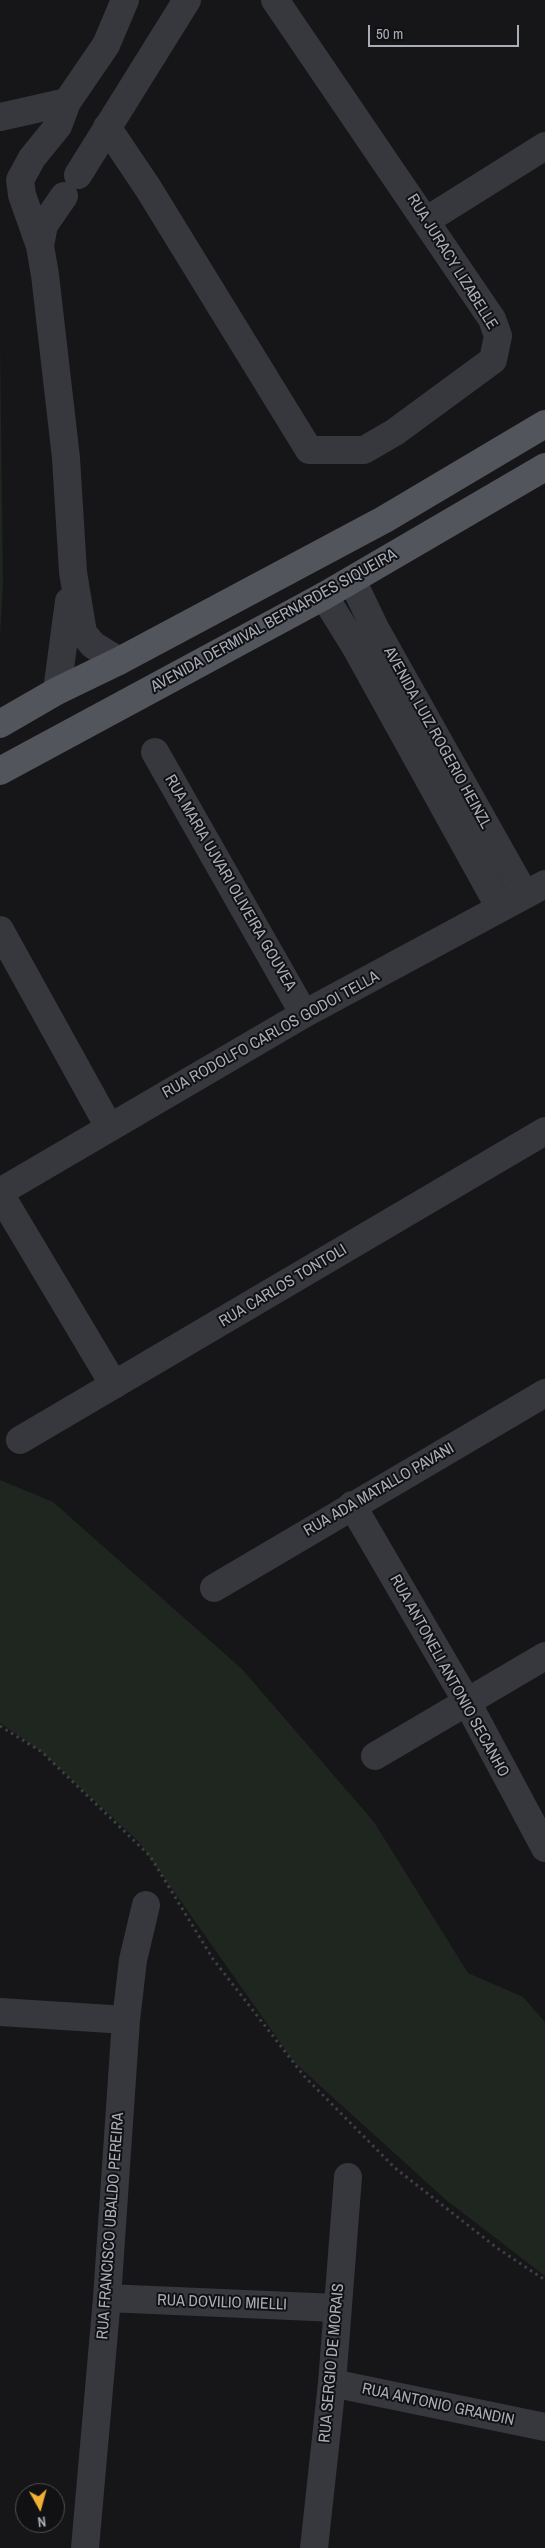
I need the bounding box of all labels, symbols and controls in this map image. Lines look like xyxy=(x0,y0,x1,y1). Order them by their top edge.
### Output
scale bar xyxy=(370,15,521,47)
text: 50 m xyxy=(376,23,403,44)
street label: RUA JURACY LIZABELLE xyxy=(403,191,501,333)
street label: AVENIDA DERMIVAL BERNARDES SIQUEIRA xyxy=(148,545,400,697)
street label: AVENIDA LUIZ ROGERIO HEINZL xyxy=(379,644,495,832)
street label: RUA MARIA UJVARI OLIVEIRA GOUVEA xyxy=(160,772,300,994)
street label: RUA RODOLFO CARLOS GODOI TELLA xyxy=(159,967,383,1103)
street label: RUA CARLOS TONTOLI xyxy=(216,1240,350,1332)
street label: RUA ADA MATALLO PAVANI xyxy=(301,1439,457,1541)
street label: RUA ANTONELI ANTONIO SECANHO xyxy=(385,1571,513,1781)
street label: RUA FRANCISCO UBALDO PEREIRA xyxy=(93,2112,129,2340)
street label: RUA SERGIO DE MORAIS xyxy=(315,2283,349,2443)
street label: RUA DOVILIO MIELLI xyxy=(157,2291,287,2315)
street label: RUA ANTONIO GRANDIN xyxy=(360,2379,516,2431)
north arrow xyxy=(15,2483,65,2533)
text: N xyxy=(36,2512,47,2531)

